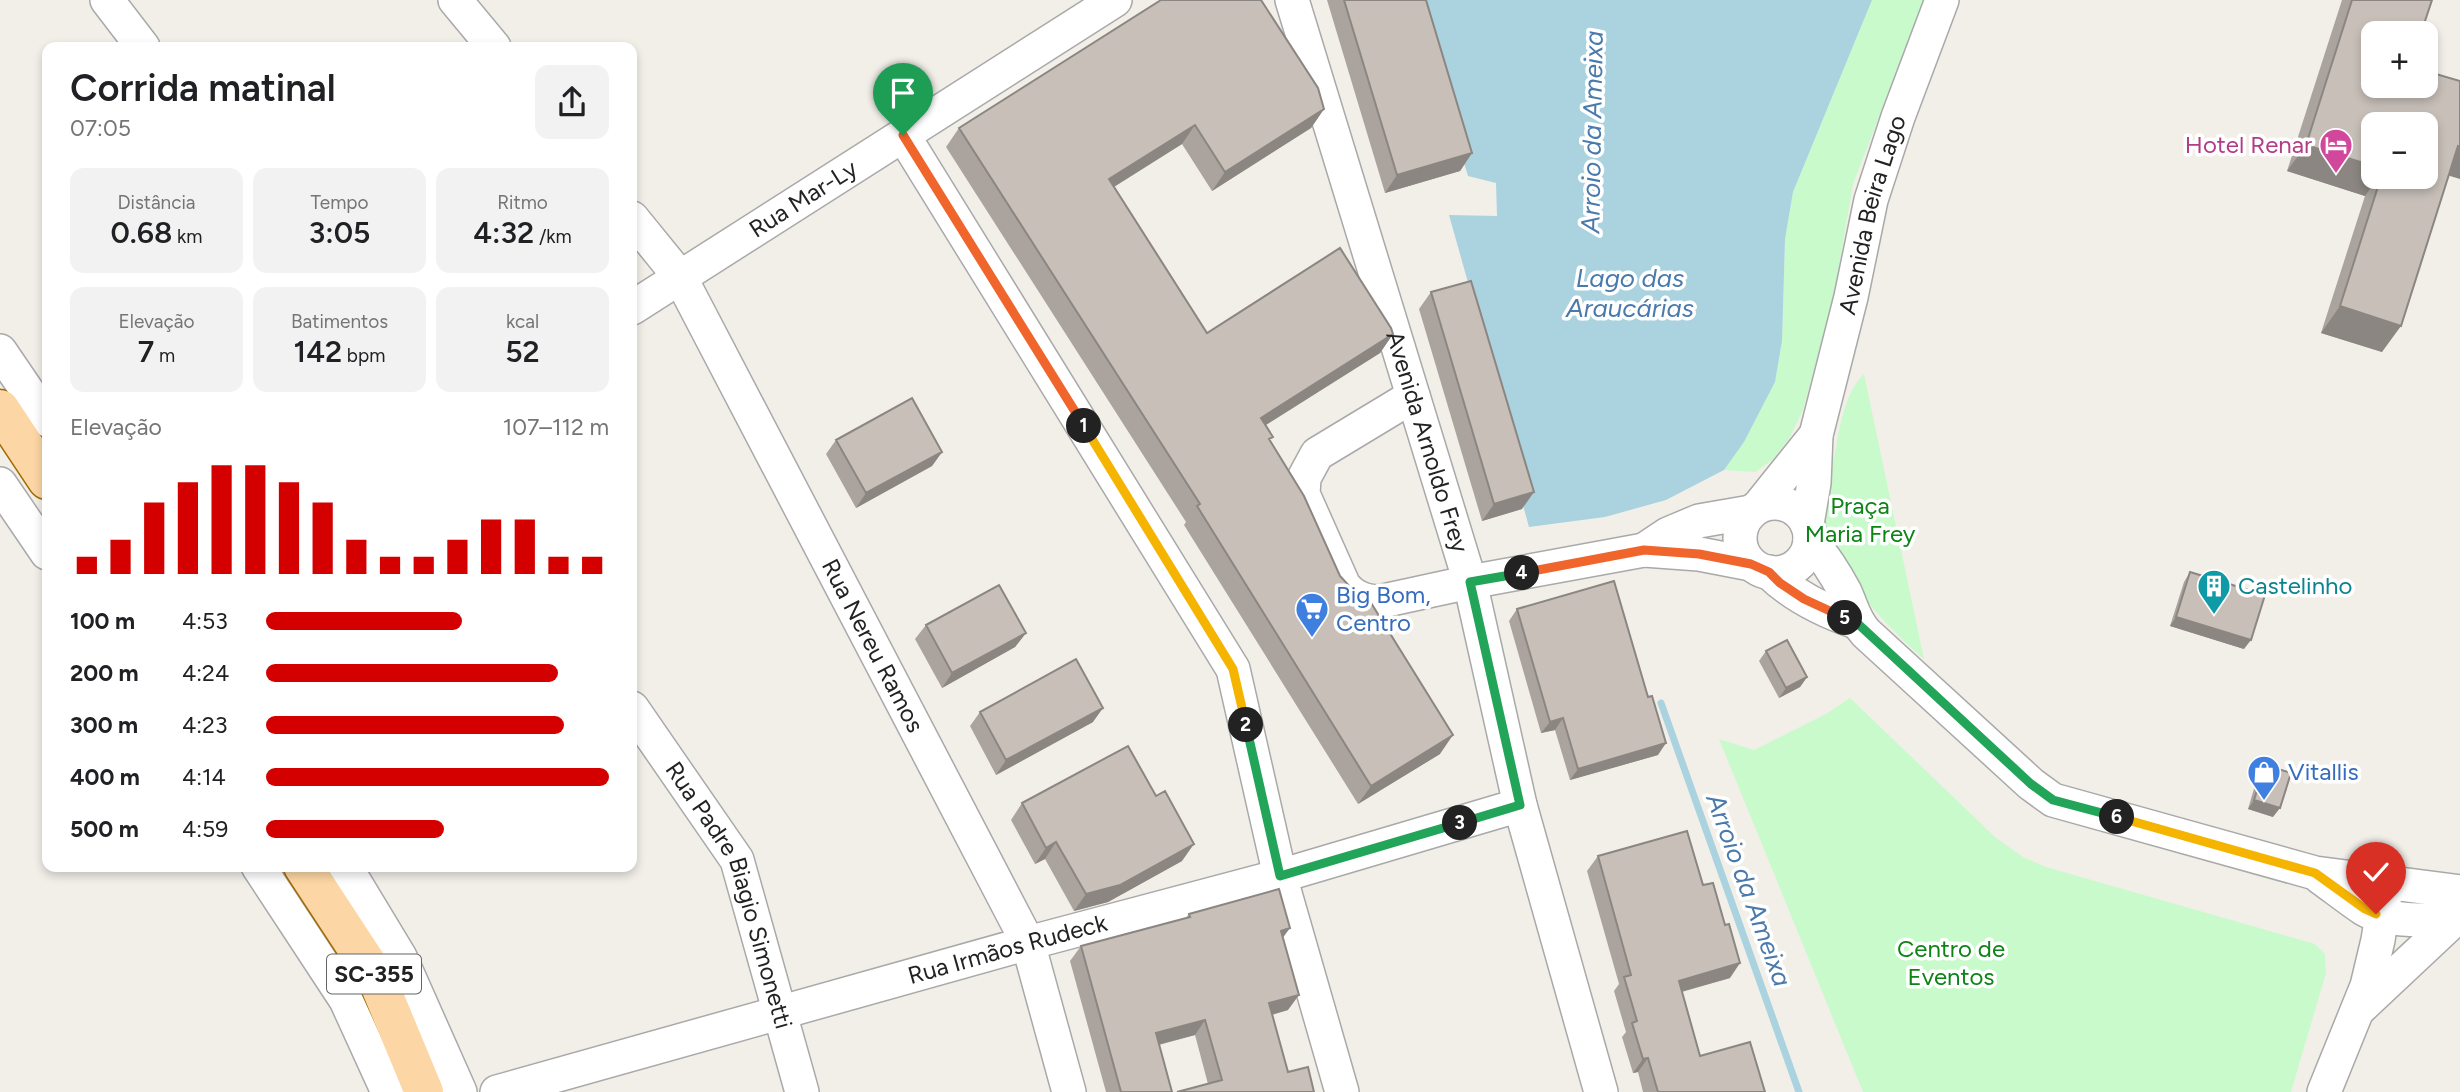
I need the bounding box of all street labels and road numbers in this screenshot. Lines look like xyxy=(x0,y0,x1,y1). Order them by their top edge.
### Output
street label: Avenida Beira Lago xyxy=(1832,111,1912,317)
street label: Rua Mar-Ly xyxy=(744,153,863,244)
street label: Avenida Arnoldo Frey xyxy=(1380,328,1475,556)
street label: Rua Nereu Ramos xyxy=(816,554,930,737)
street label: Rua Padre Biagio Simonetti xyxy=(659,756,799,1032)
street label: Rua Irmãos Rudeck xyxy=(904,908,1110,990)
road number: SC-355 xyxy=(327,954,421,993)

